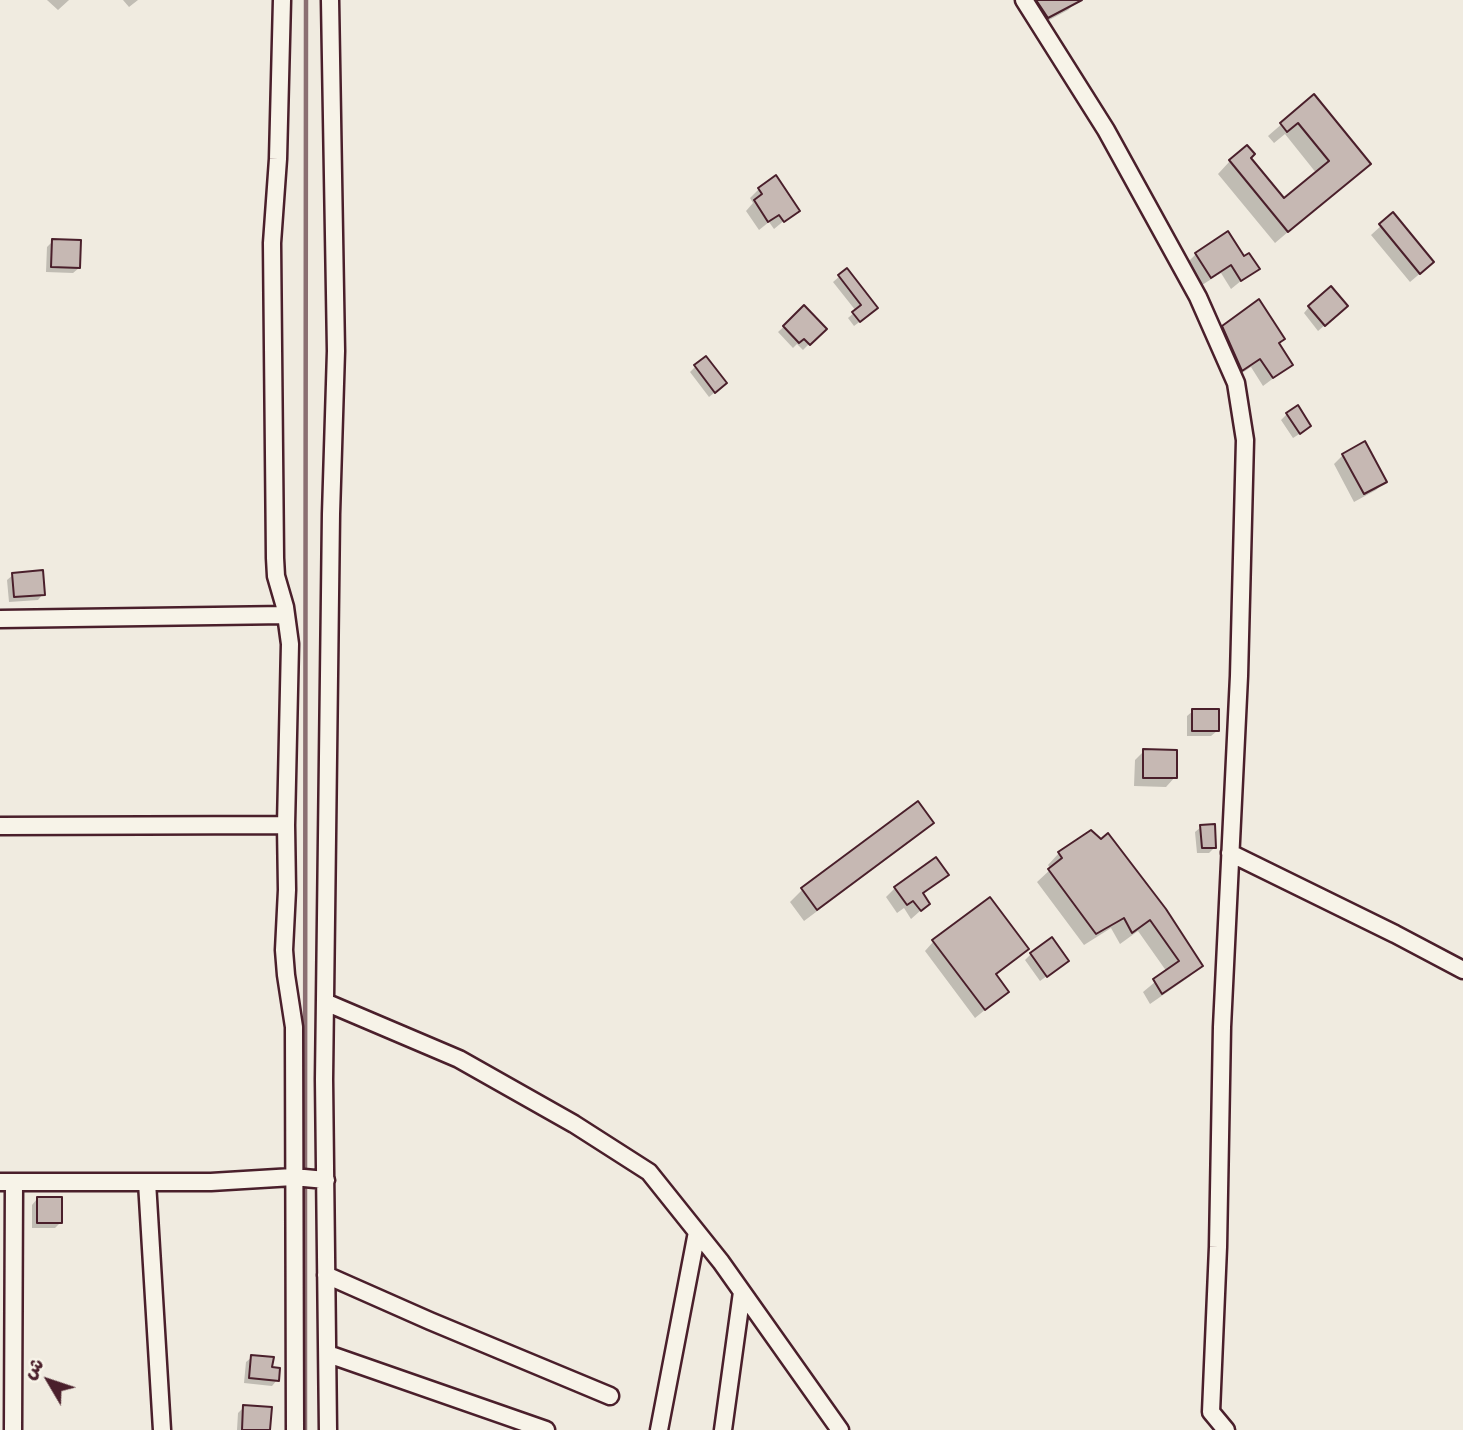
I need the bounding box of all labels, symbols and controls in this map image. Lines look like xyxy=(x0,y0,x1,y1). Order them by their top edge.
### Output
north arrow xyxy=(14,1346,84,1416)
text: ش xyxy=(17,1352,49,1383)

